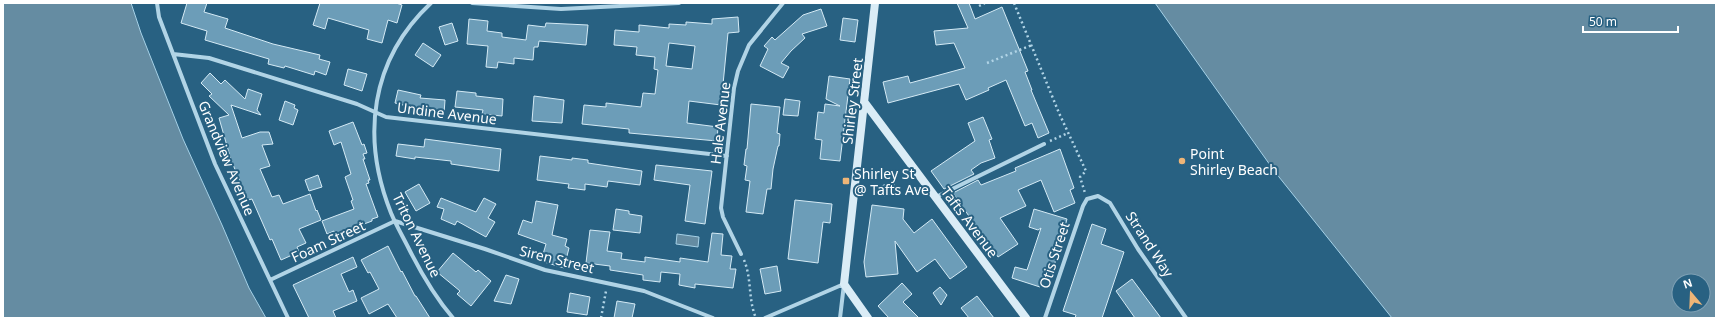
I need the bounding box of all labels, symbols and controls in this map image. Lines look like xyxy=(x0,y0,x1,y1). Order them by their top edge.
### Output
scale bar xyxy=(1583,8,1678,34)
text: 50 m xyxy=(1589,13,1617,30)
street label: Shirley Street xyxy=(837,57,867,145)
street label: Hale Avenue xyxy=(706,81,734,165)
street label: Undine Avenue xyxy=(396,97,498,129)
street label: Grandview Avenue xyxy=(194,98,260,218)
place label: Point Shirley Beach xyxy=(1190,144,1278,179)
marker: Point Shirley Beach xyxy=(1177,156,1187,166)
place label: Shirley St @ Tafts Ave xyxy=(854,164,929,199)
marker: Shirley St @ Tafts Ave xyxy=(841,176,851,186)
street label: Tafts Avenue xyxy=(937,183,1003,261)
street label: Triton Avenue xyxy=(388,190,446,280)
street label: Strand Way xyxy=(1122,207,1179,281)
street label: Foam Street xyxy=(288,216,368,266)
street label: Otis Street xyxy=(1034,219,1074,291)
street label: Siren Street xyxy=(518,241,596,277)
north arrow xyxy=(1671,273,1711,313)
text: N xyxy=(1681,275,1694,292)

